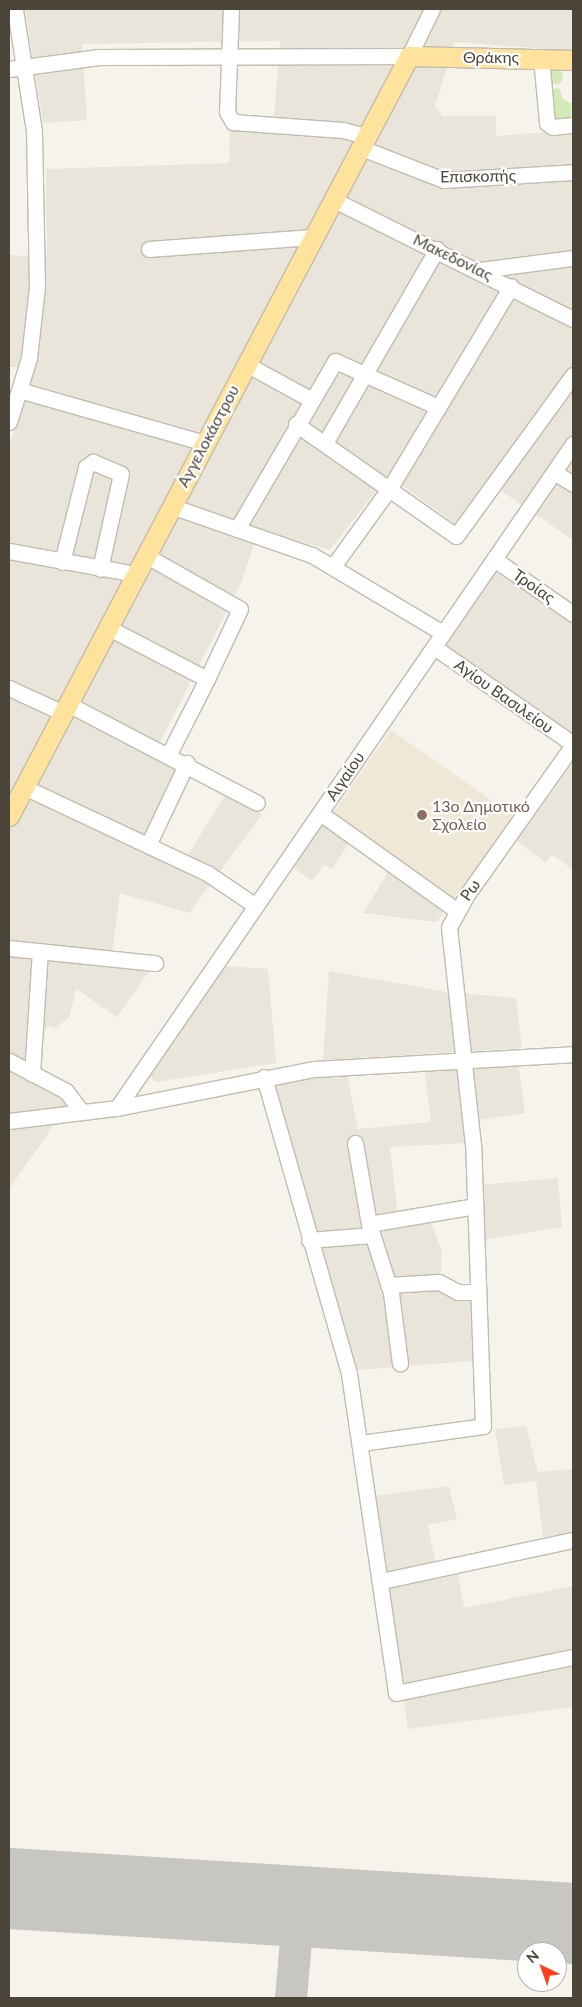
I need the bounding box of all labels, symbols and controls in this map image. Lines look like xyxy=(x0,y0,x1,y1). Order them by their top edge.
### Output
street label: Θράκης xyxy=(463,47,519,67)
street label: Επισκοπής xyxy=(440,166,516,186)
street label: Μακεδονίας xyxy=(410,230,496,284)
street label: Αγγελοκάστρου xyxy=(173,382,243,490)
street label: Τροίας xyxy=(509,565,559,607)
street label: Αγίου Βασιλείου xyxy=(451,655,557,737)
street label: Αιγαίου xyxy=(322,748,368,804)
place label: 13ο Δημοτικό Σχολείο xyxy=(432,796,530,834)
marker: 13ο Δημοτικό Σχολείο xyxy=(416,809,428,821)
street label: Ρω xyxy=(456,876,484,904)
north arrow xyxy=(517,1942,567,1992)
text: N xyxy=(523,1946,542,1966)

